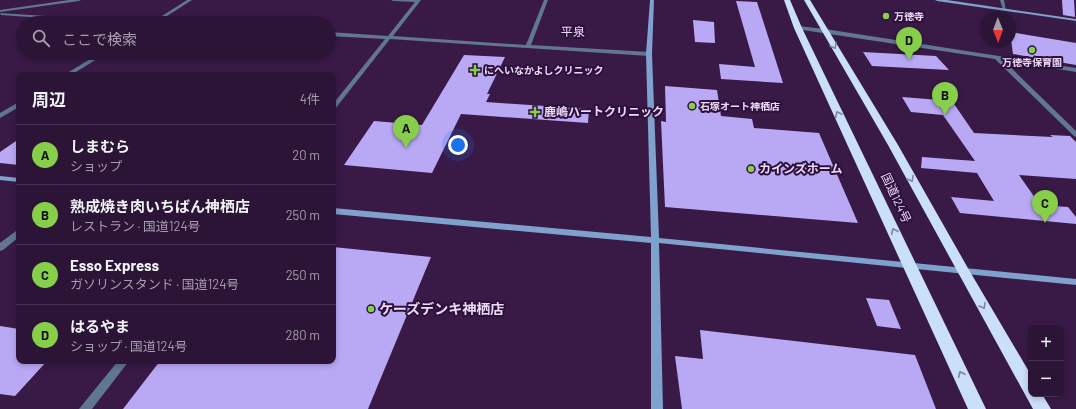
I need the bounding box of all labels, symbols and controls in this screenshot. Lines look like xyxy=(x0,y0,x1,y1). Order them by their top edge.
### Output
place label: 万徳寺 xyxy=(894,10,924,22)
marker: 万徳寺 xyxy=(881,11,891,21)
north arrow xyxy=(980,12,1016,48)
search box xyxy=(16,16,336,60)
district label: 平泉 xyxy=(561,24,585,38)
icon: search xyxy=(30,27,52,49)
pin: D xyxy=(896,27,922,60)
text: ここで検索 xyxy=(62,30,137,48)
one-way arrow xyxy=(829,42,836,49)
marker: 万徳寺保育園 xyxy=(1027,45,1037,55)
place label: 万徳寺保育園 xyxy=(1002,56,1062,68)
marker: にへいなかよしクリニック xyxy=(469,64,481,76)
place label: にへいなかよしクリニック xyxy=(484,64,604,76)
pin: B xyxy=(932,82,958,115)
text: 周辺 xyxy=(32,89,66,109)
text: 4件 xyxy=(300,91,320,107)
place label: 石塚オート神栖店 xyxy=(700,100,780,112)
marker: 石塚オート神栖店 xyxy=(687,101,697,111)
place label: 鹿嶋ハートクリニック xyxy=(544,104,664,118)
marker: 鹿嶋ハートクリニック xyxy=(529,106,541,118)
one-way arrow xyxy=(835,111,843,118)
pin: A xyxy=(393,115,419,148)
your location xyxy=(448,135,468,155)
text: しまむら xyxy=(70,137,130,155)
text: A xyxy=(41,147,49,163)
text: 20 m xyxy=(292,147,320,163)
text: ショップ xyxy=(70,158,122,174)
place label: カインズホーム xyxy=(759,161,842,175)
marker: カインズホーム xyxy=(746,164,756,174)
street label: 国道124号 xyxy=(879,170,915,225)
one-way arrow xyxy=(907,175,914,182)
pin: C xyxy=(1032,190,1058,223)
text: 熟成焼き肉いちばん神栖店 xyxy=(70,197,250,215)
text: B xyxy=(41,207,49,223)
text: 250 m xyxy=(286,207,320,223)
text: レストラン · 国道124号 xyxy=(70,218,201,234)
one-way arrow xyxy=(891,228,899,236)
text: Esso Express xyxy=(70,256,159,274)
text: C xyxy=(41,267,49,283)
text: 250 m xyxy=(286,267,320,283)
text: ガソリンスタンド · 国道124号 xyxy=(70,276,239,292)
place label: ケーズデンキ神栖店 xyxy=(379,300,504,317)
one-way arrow xyxy=(978,302,985,309)
marker: ケーズデンキ神栖店 xyxy=(366,304,376,314)
text: はるやま xyxy=(70,317,130,335)
map controls xyxy=(1028,325,1064,397)
button: + xyxy=(1028,325,1064,361)
text: D xyxy=(41,327,49,343)
text: 280 m xyxy=(286,327,320,343)
text: ショップ · 国道124号 xyxy=(70,338,188,354)
button: − xyxy=(1028,361,1064,397)
one-way arrow xyxy=(958,370,966,378)

